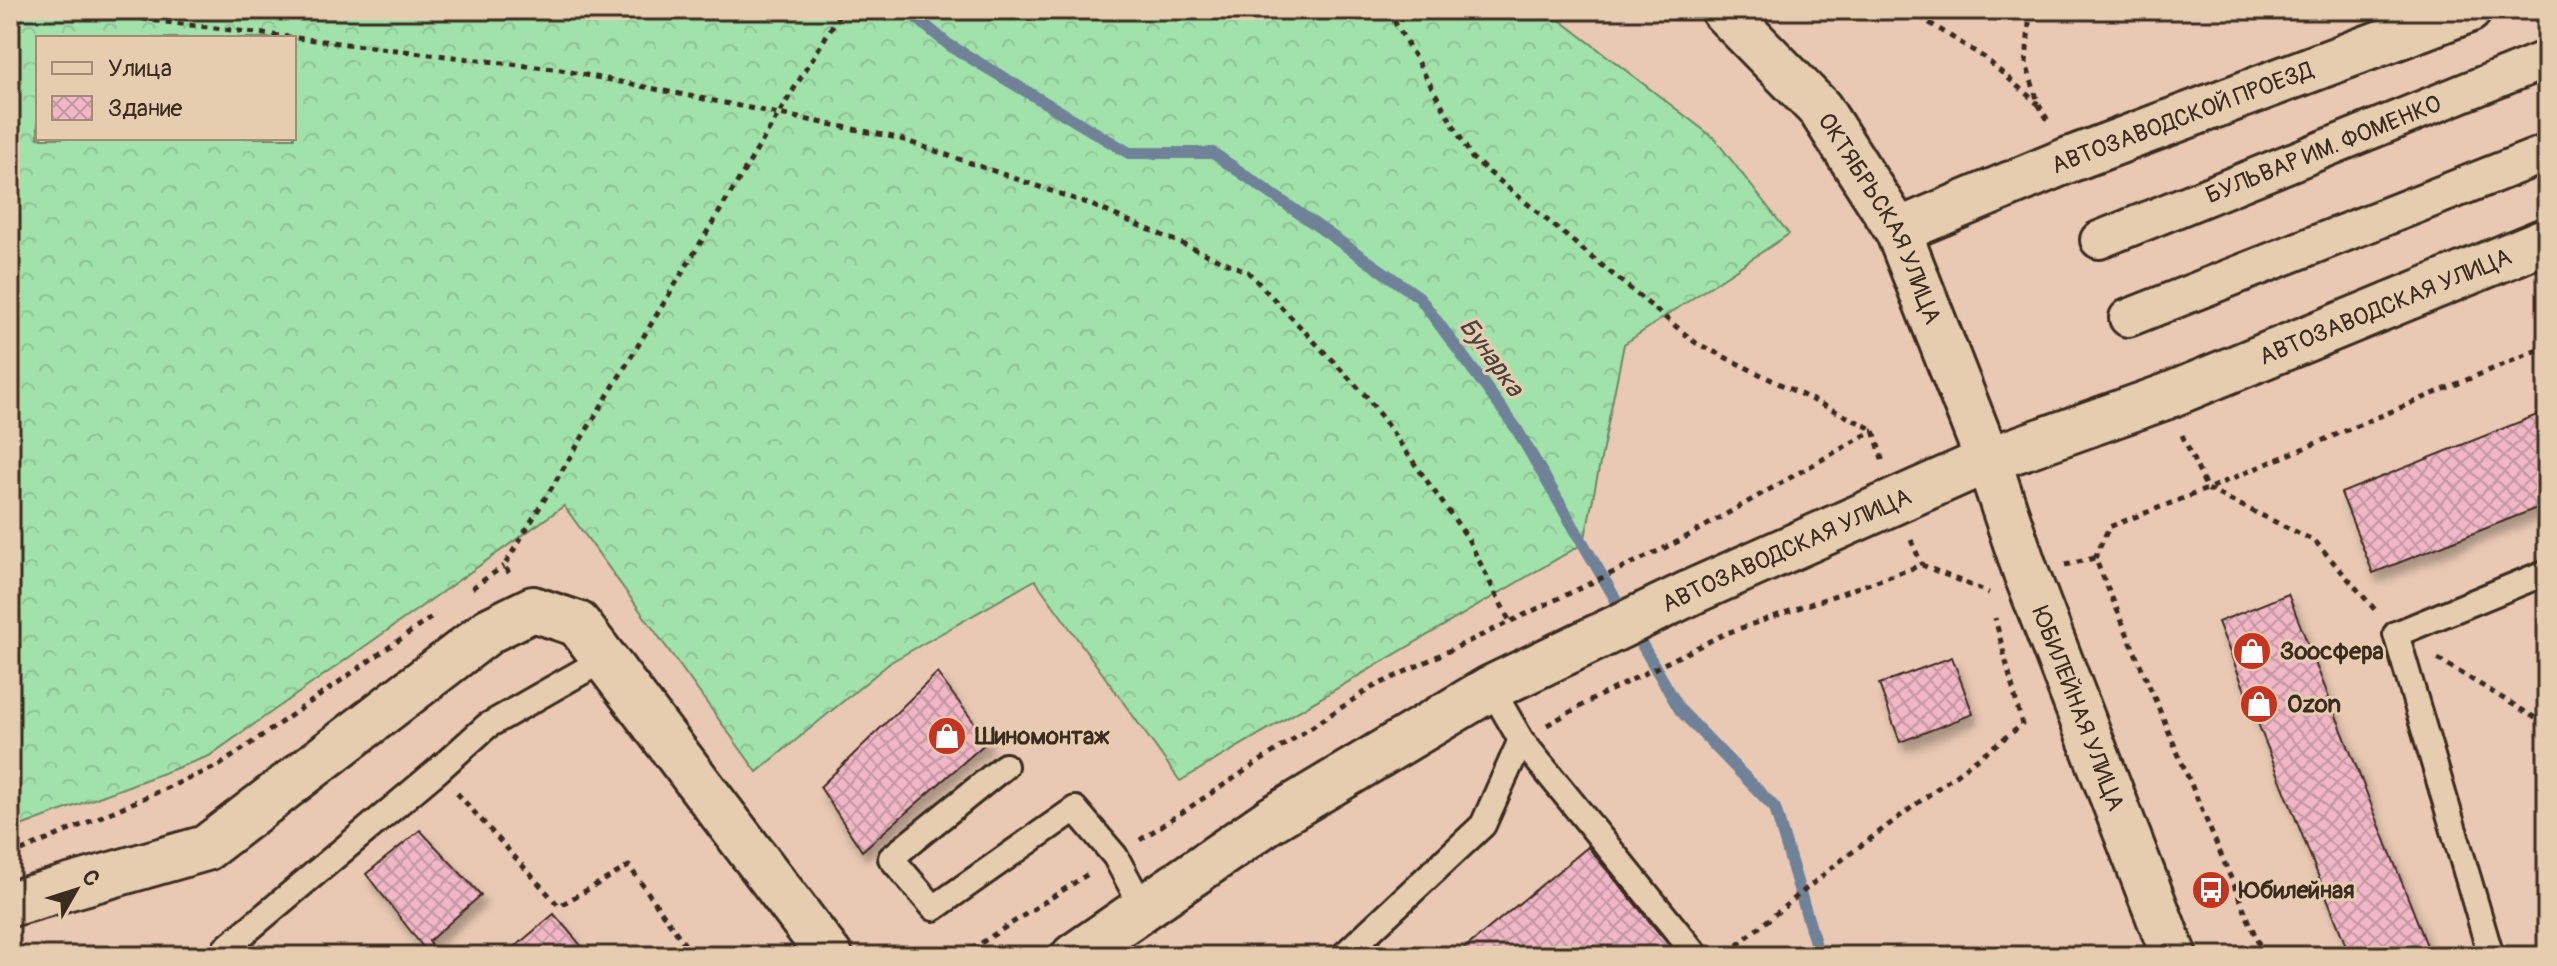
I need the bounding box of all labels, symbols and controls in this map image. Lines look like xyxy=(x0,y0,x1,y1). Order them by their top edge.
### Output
legend xyxy=(36,36,296,140)
text: Улица xyxy=(108,54,172,83)
street label: АВТОЗАВОДСКОЙ ПРОЕЗД xyxy=(2047,55,2318,180)
street label: БУЛЬВАР ИМ. ФОМЕНКО xyxy=(2201,89,2445,210)
text: Здание xyxy=(108,94,183,123)
street label: ОКТЯБРЬСКАЯ УЛИЦА xyxy=(1812,107,1948,328)
street label: АВТОЗАВОДСКАЯ УЛИЦА xyxy=(2255,242,2516,371)
water label: Бунарка xyxy=(1452,311,1531,404)
street label: АВТОЗАВОДСКАЯ УЛИЦА xyxy=(1657,482,1916,619)
street label: ЮБИЛЕЙНАЯ УЛИЦА xyxy=(2026,602,2131,815)
shop icon: Зоосфера xyxy=(2231,630,2273,672)
place label: Зоосфера xyxy=(2280,637,2384,666)
shop icon: Ozon xyxy=(2238,683,2280,725)
place label: Ozon xyxy=(2287,690,2341,719)
shop icon: Шиномонтаж xyxy=(926,715,968,757)
place label: Шиномонтаж xyxy=(974,722,1110,751)
north arrow xyxy=(36,850,116,930)
text: С xyxy=(76,864,106,892)
bus stop icon: Юбилейная xyxy=(2190,869,2232,911)
place label: Юбилейная xyxy=(2238,876,2355,905)

